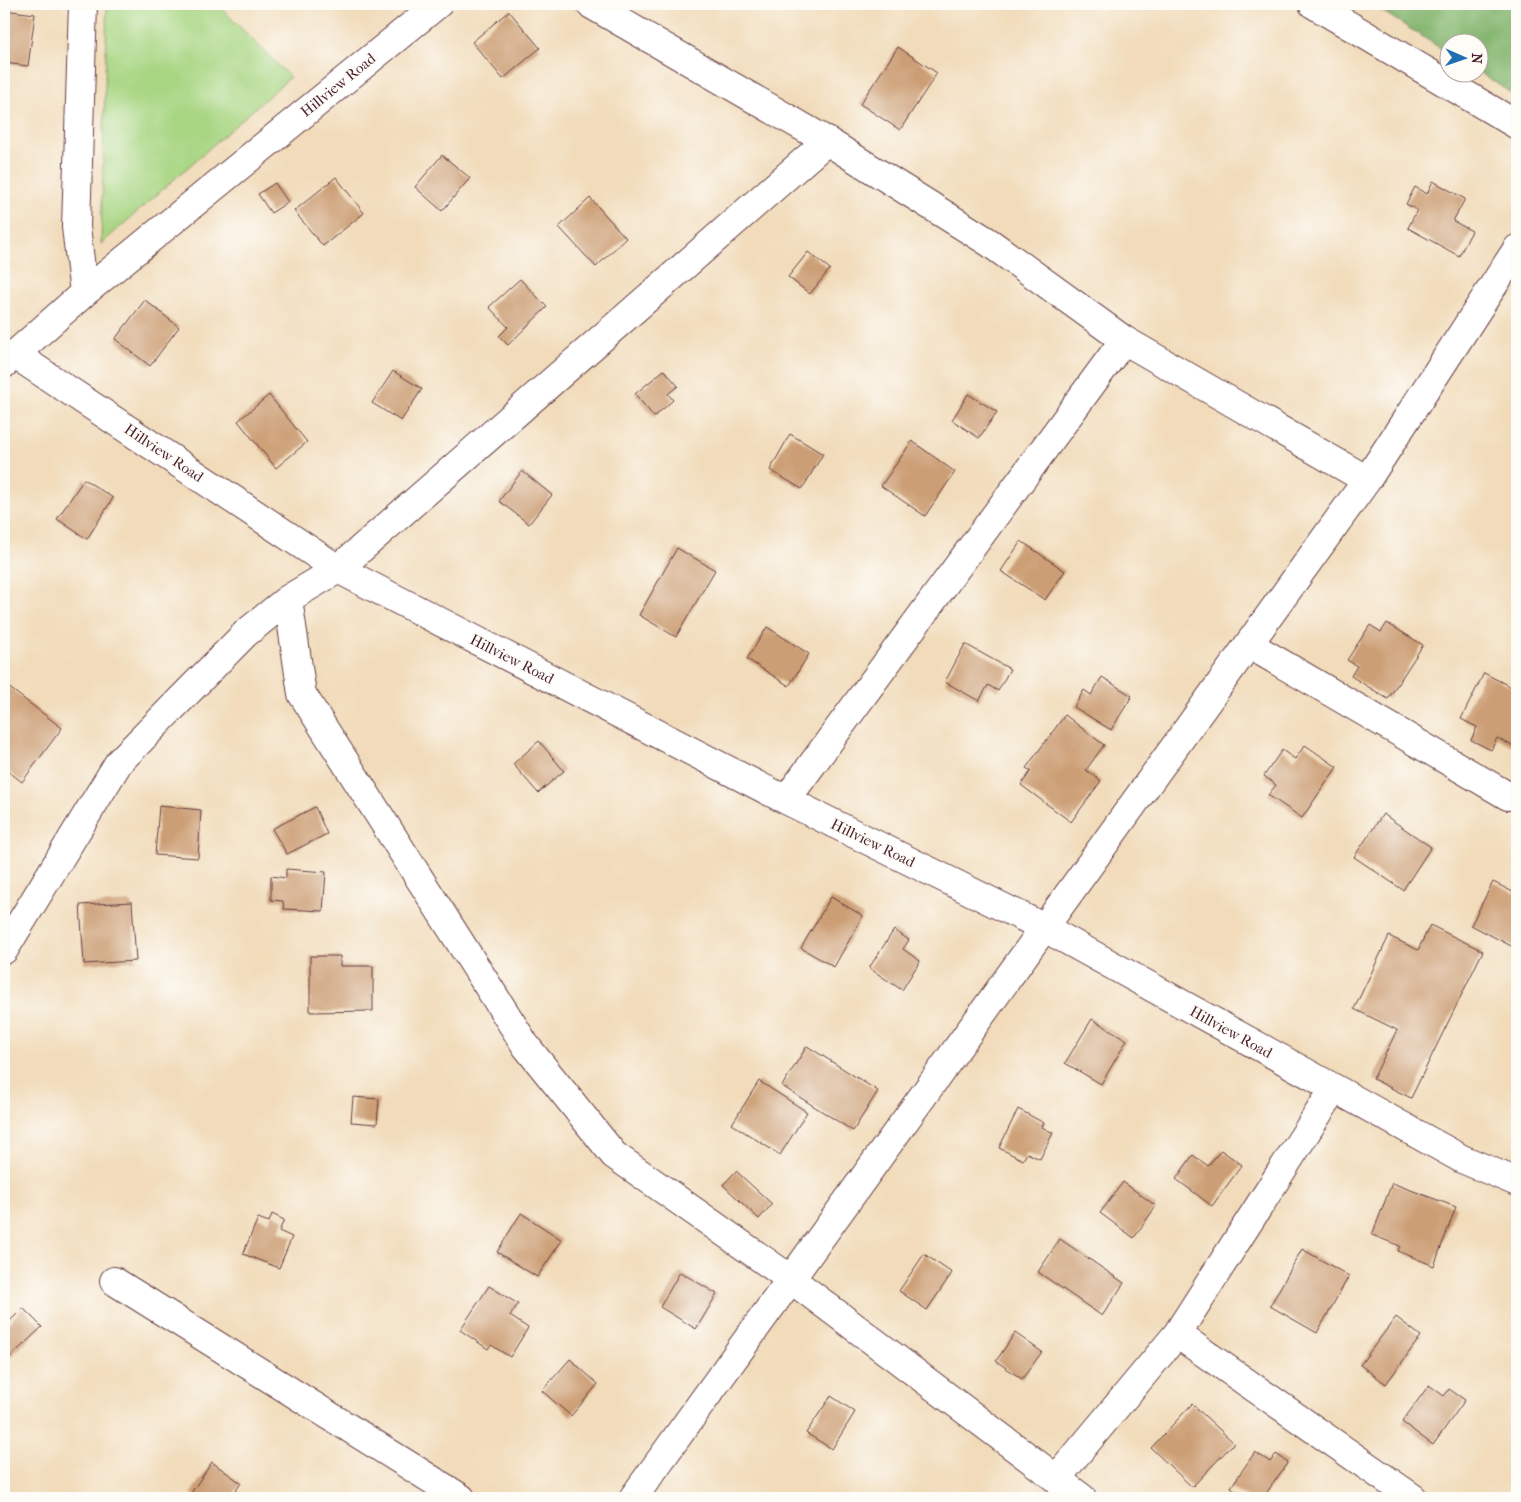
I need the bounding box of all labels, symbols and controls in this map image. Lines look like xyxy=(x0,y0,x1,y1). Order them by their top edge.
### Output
north arrow xyxy=(1438,32,1488,82)
street label: Hillview Road xyxy=(297,49,380,121)
text: N xyxy=(1468,53,1485,64)
street label: Hillview Road xyxy=(121,420,208,486)
street label: Hillview Road xyxy=(467,630,558,688)
street label: Hillview Road xyxy=(828,815,919,871)
street label: Hillview Road xyxy=(1187,1002,1276,1062)

